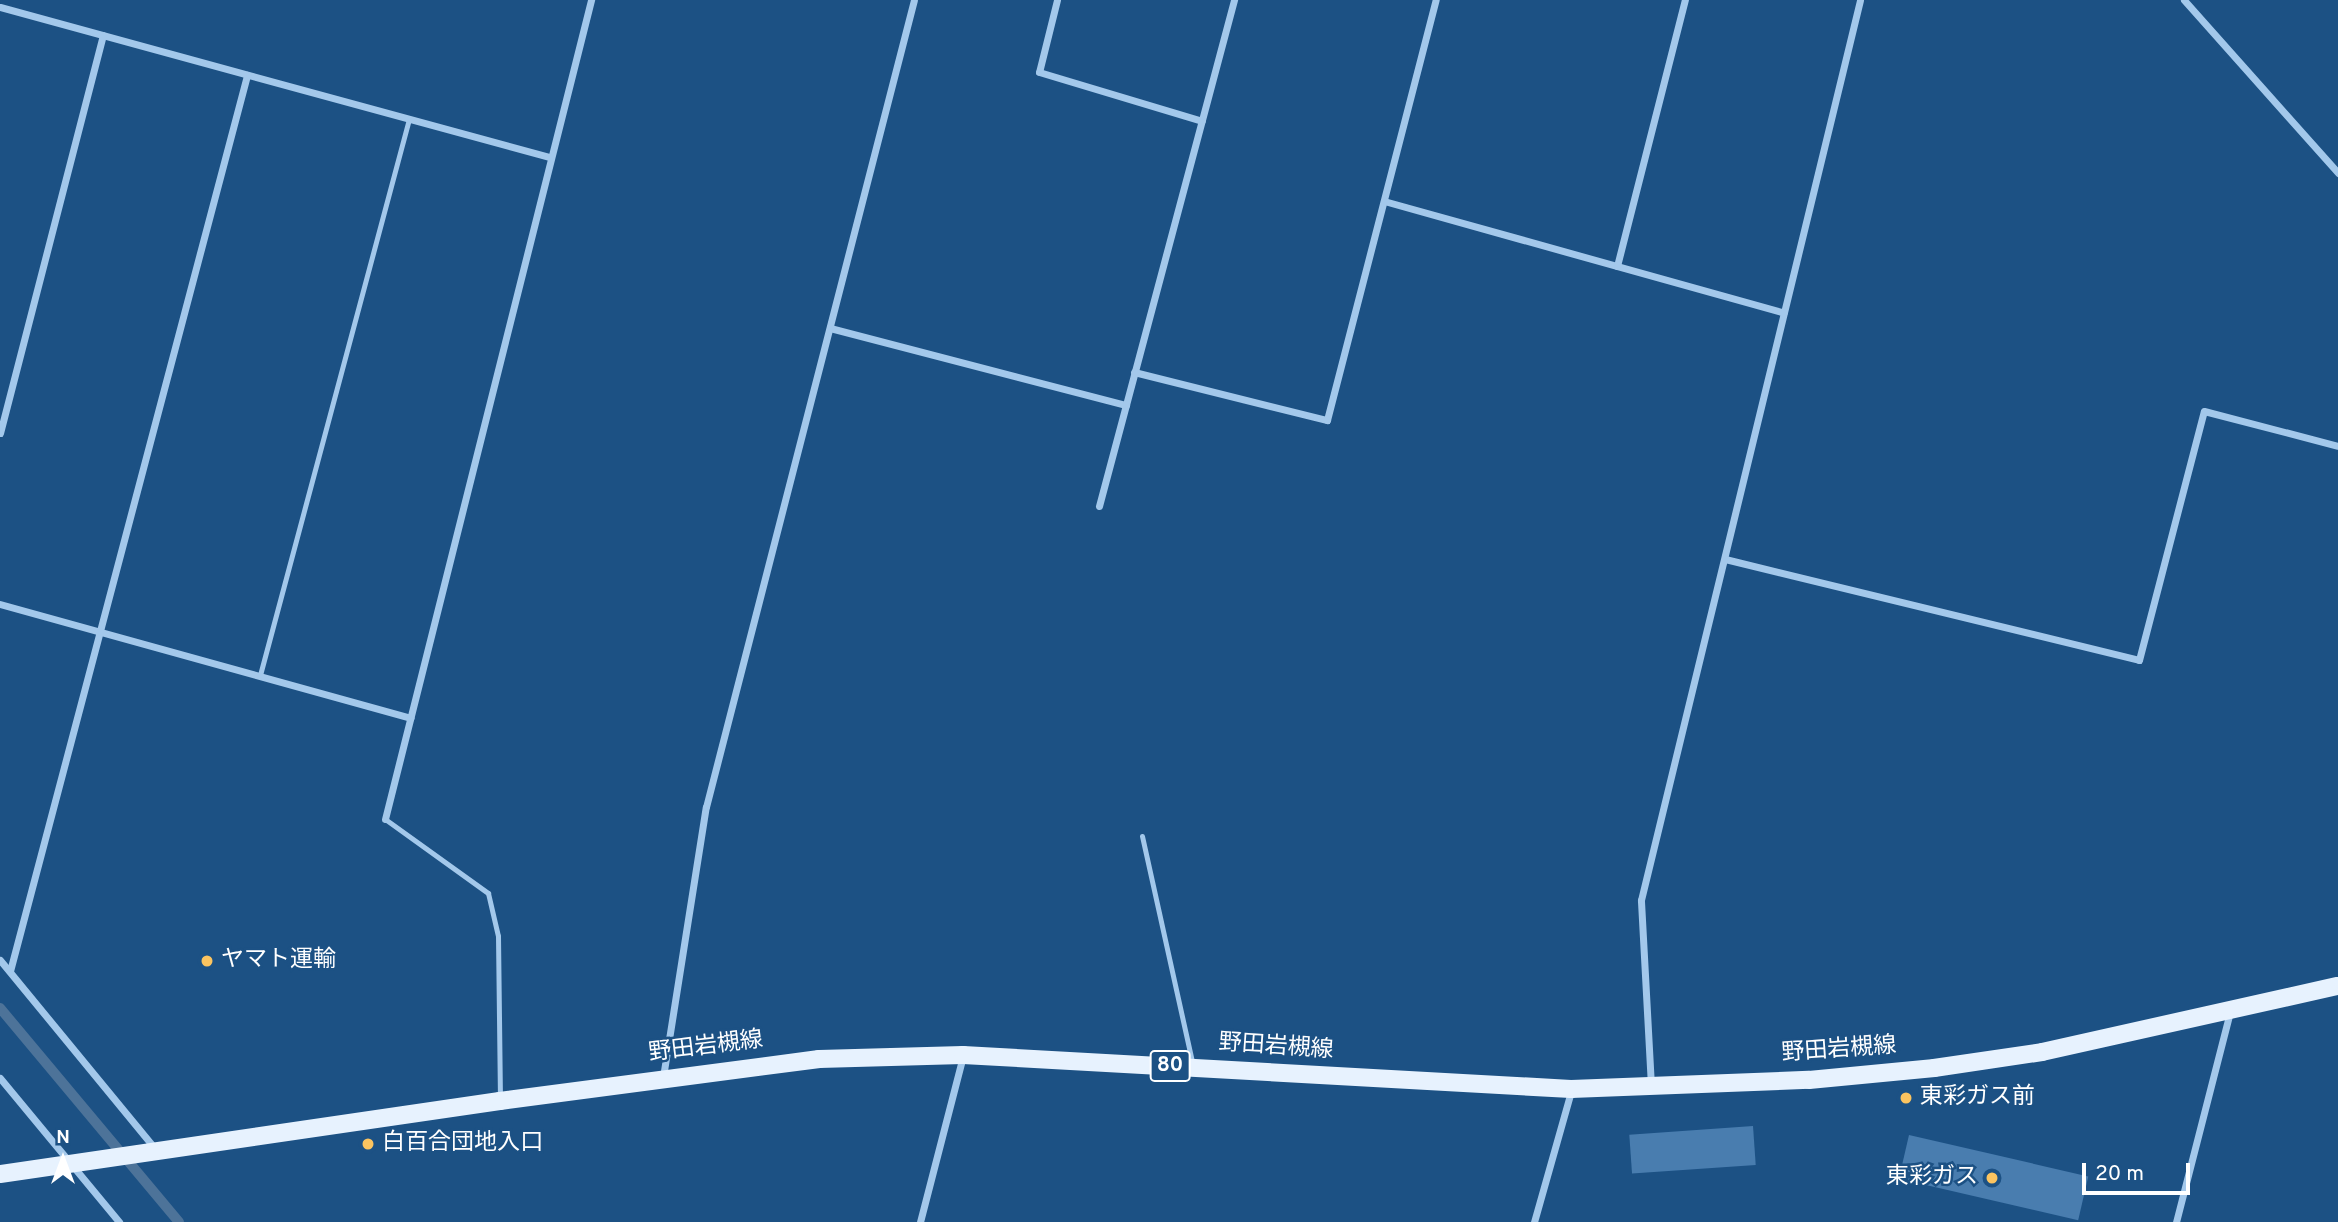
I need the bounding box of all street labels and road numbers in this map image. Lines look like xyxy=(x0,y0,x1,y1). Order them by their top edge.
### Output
street label: 野田岩槻線 xyxy=(647,1027,765,1069)
street label: 野田岩槻線 xyxy=(1218,1030,1334,1066)
street label: 野田岩槻線 xyxy=(1781,1033,1897,1069)
road number: 80 xyxy=(1149,1048,1191,1084)

